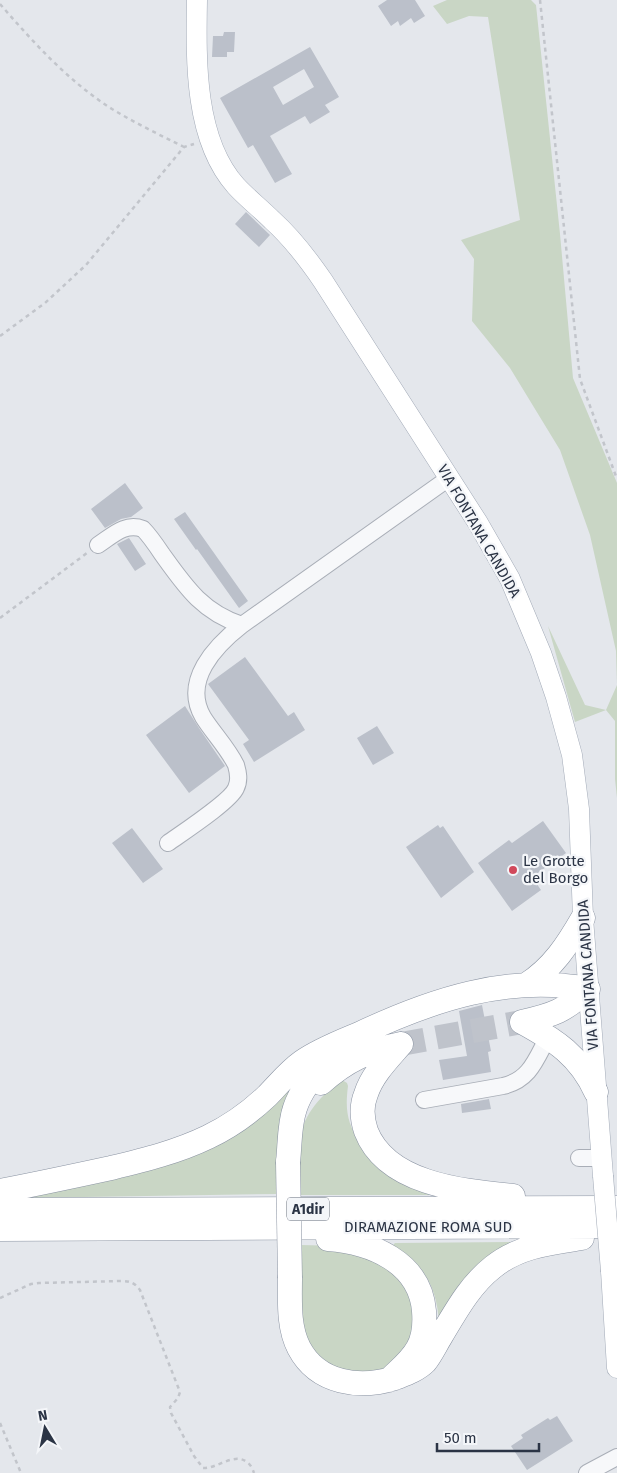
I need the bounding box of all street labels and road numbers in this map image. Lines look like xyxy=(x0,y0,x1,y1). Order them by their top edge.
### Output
street label: VIA FONTANA CANDIDA xyxy=(433,461,525,601)
street label: VIA FONTANA CANDIDA xyxy=(574,899,602,1051)
road number: A1dir xyxy=(287,1198,329,1220)
street label: DIRAMAZIONE ROMA SUD xyxy=(344,1218,512,1236)

